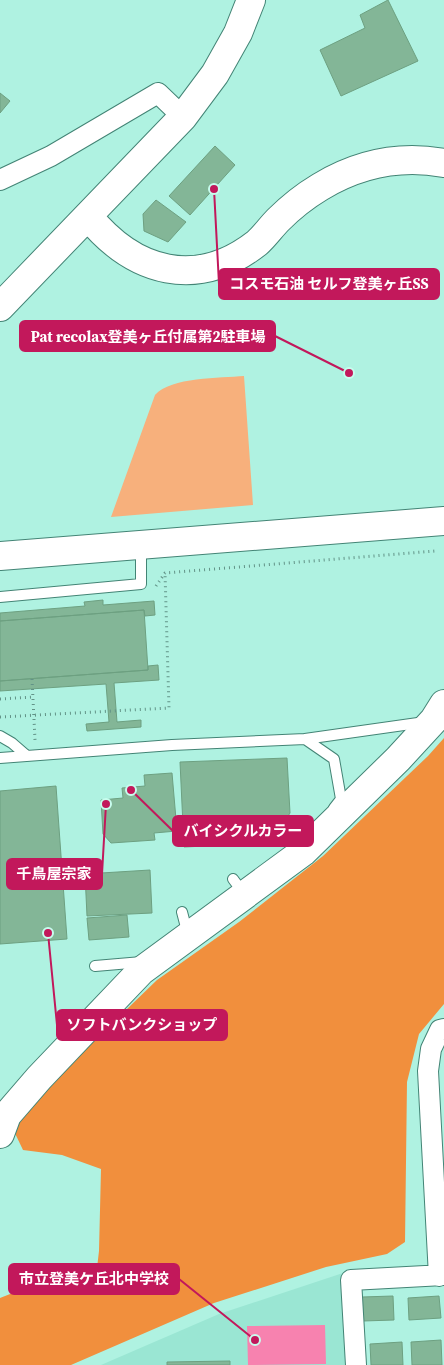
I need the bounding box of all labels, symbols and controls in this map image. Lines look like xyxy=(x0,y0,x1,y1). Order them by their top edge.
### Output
callout: コスモ石油 セルフ登美ヶ丘SS xyxy=(219,269,439,299)
text: コスモ石油 セルフ登美ヶ丘SS xyxy=(229,273,429,294)
callout: Pat recolax登美ヶ丘付属第2駐車場 xyxy=(20,321,275,351)
text: Pat recolax登美ヶ丘付属第2駐車場 xyxy=(30,326,266,347)
callout: バイシクルカラー xyxy=(173,816,313,846)
text: バイシクルカラー xyxy=(183,820,303,841)
callout: 千鳥屋宗家 xyxy=(7,859,102,889)
text: 千鳥屋宗家 xyxy=(16,863,92,884)
callout: ソフトバンクショップ xyxy=(57,1010,227,1040)
text: ソフトバンクショップ xyxy=(67,1014,217,1035)
callout: 市立登美ケ丘北中学校 xyxy=(9,1264,179,1294)
text: 市立登美ケ丘北中学校 xyxy=(19,1268,169,1289)

